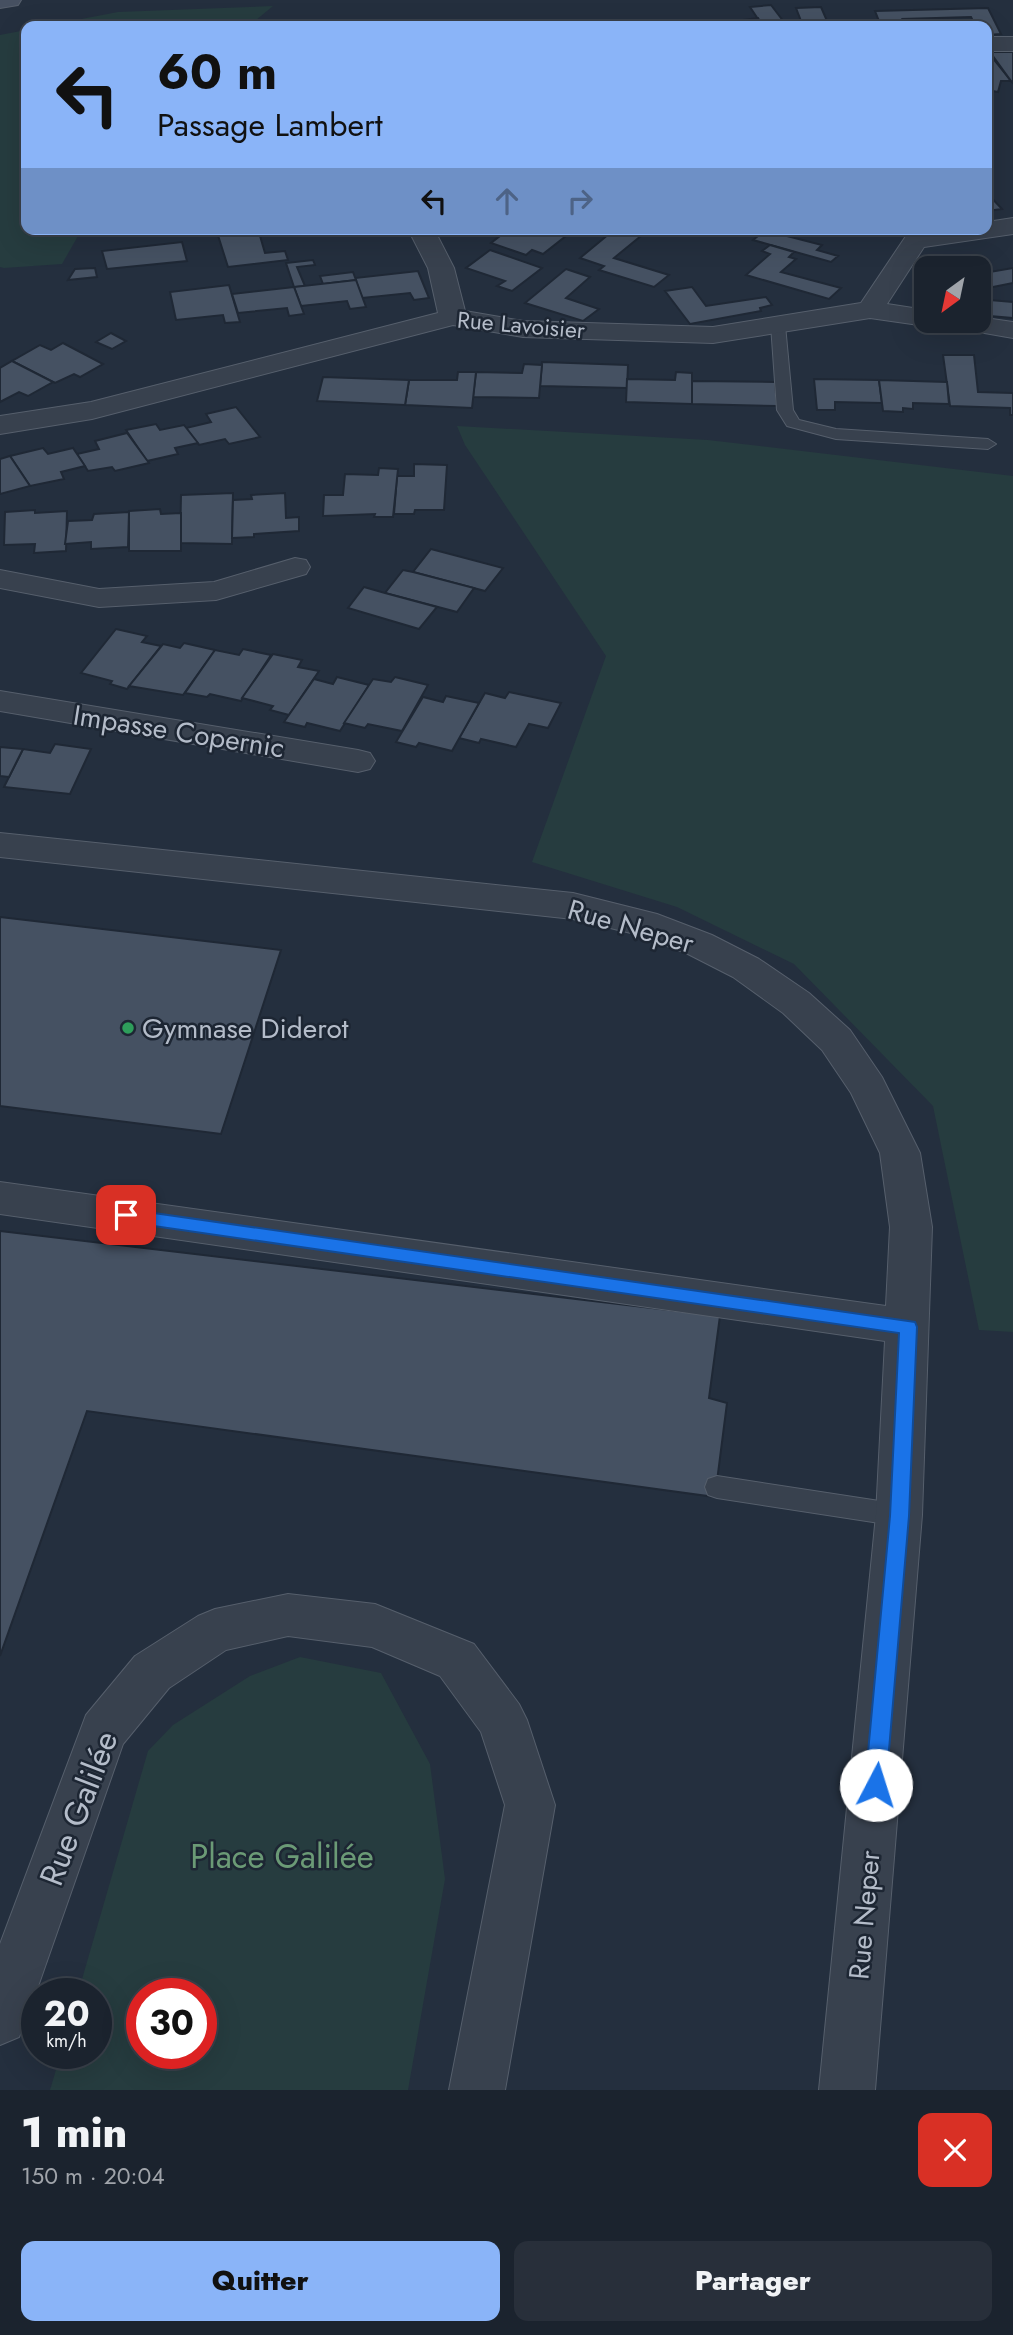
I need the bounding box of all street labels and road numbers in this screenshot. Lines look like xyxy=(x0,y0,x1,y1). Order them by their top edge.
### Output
street label: Rue Lavoisier xyxy=(456,302,586,348)
street label: Impasse Copernic xyxy=(70,695,287,768)
street label: Rue Neper xyxy=(563,889,699,964)
street label: Rue Galilée xyxy=(28,1724,129,1892)
street label: Rue Neper xyxy=(838,1848,891,1981)

